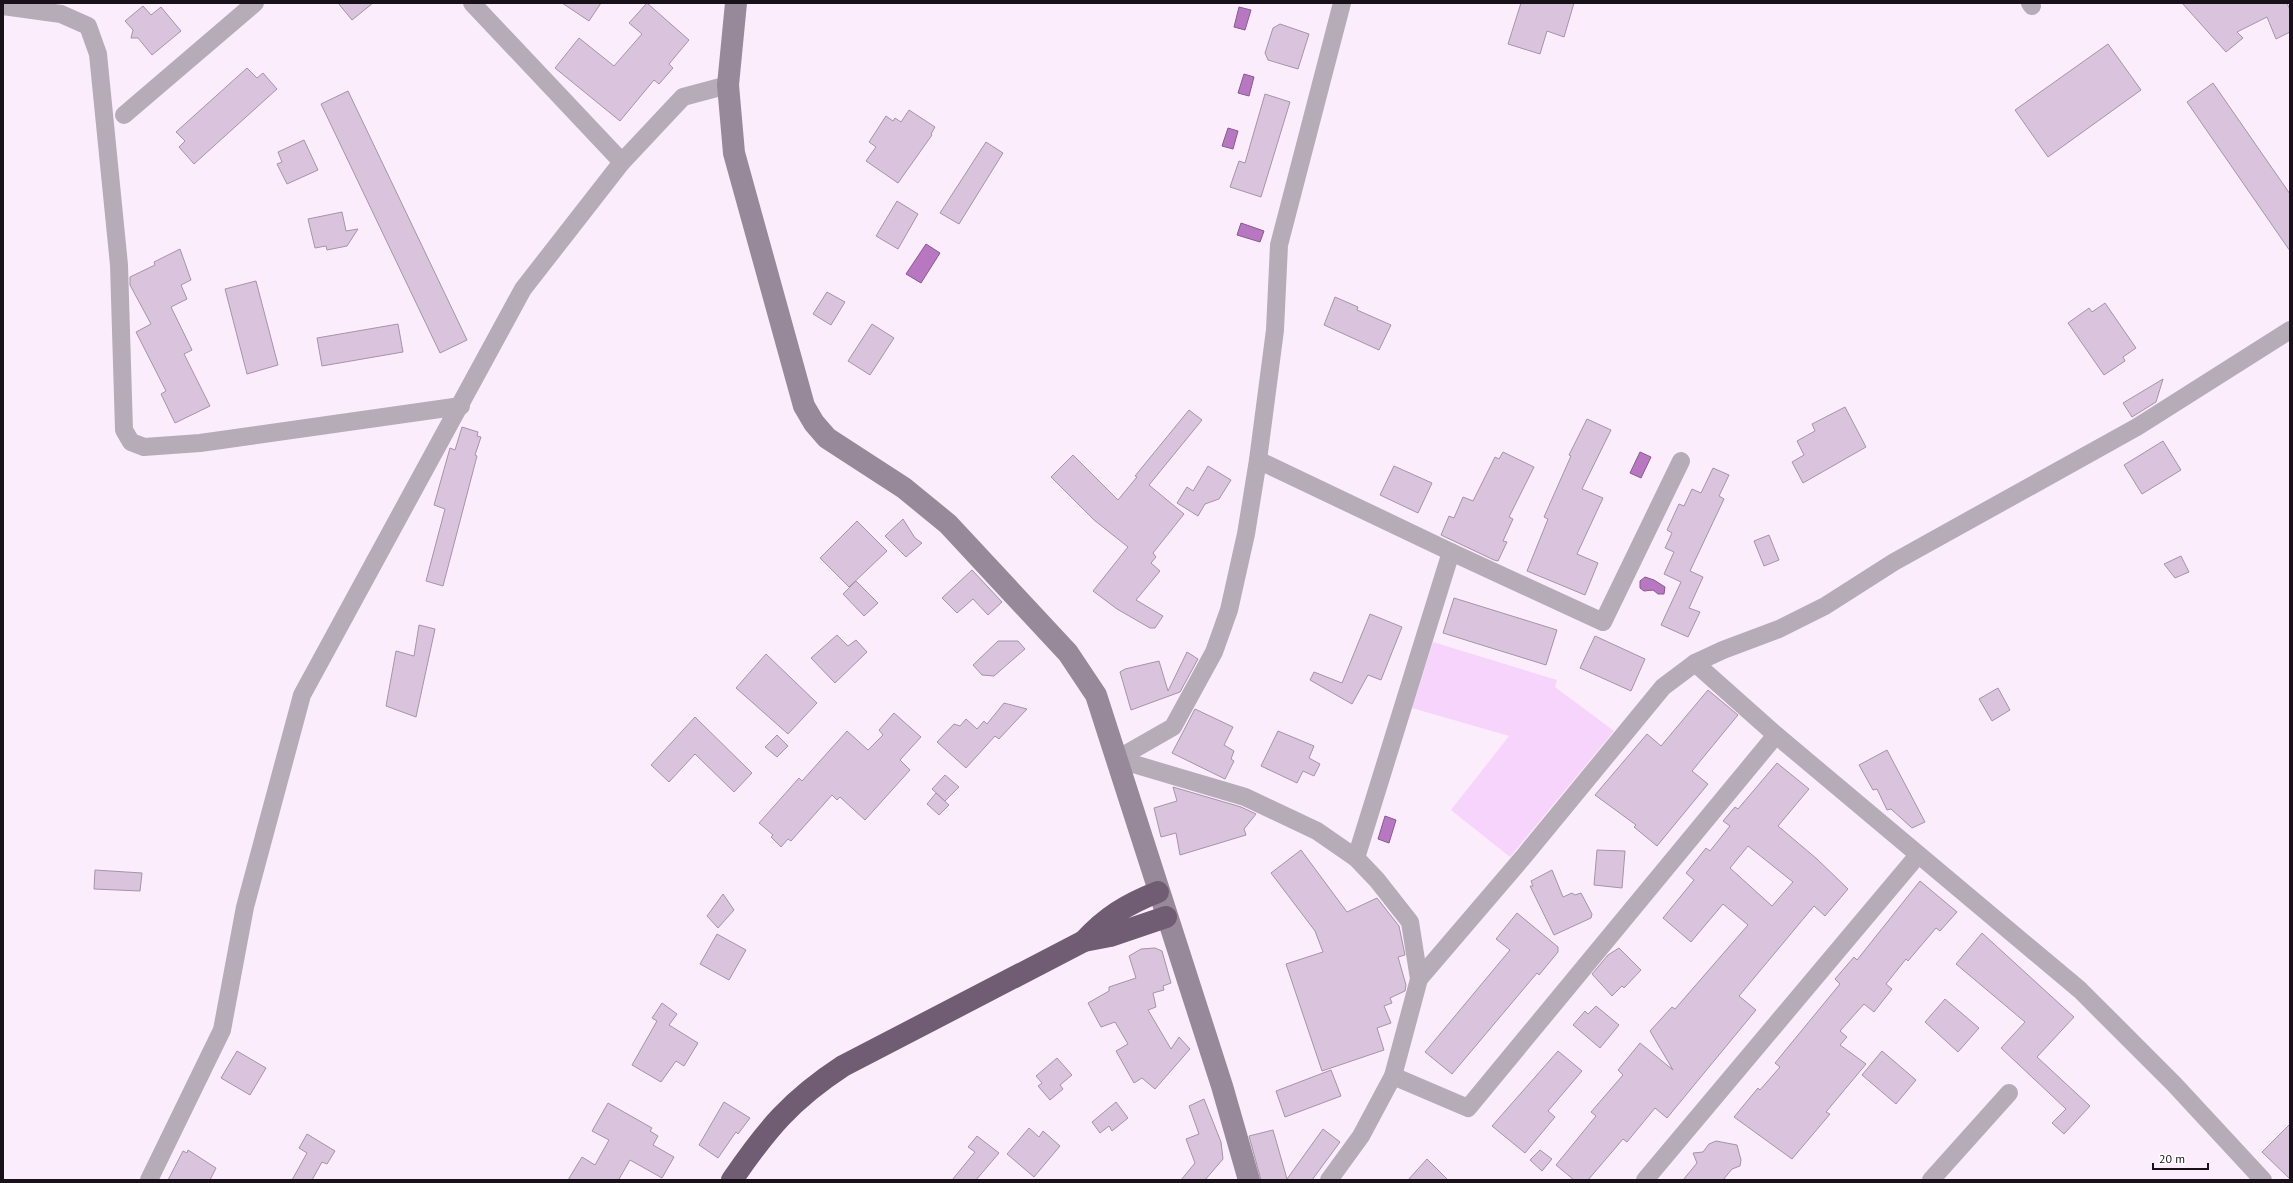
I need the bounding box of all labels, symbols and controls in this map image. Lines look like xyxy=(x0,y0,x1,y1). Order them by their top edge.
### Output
scale bar xyxy=(2153,1145,2208,1171)
text: 20 m xyxy=(2159,1151,2185,1166)

